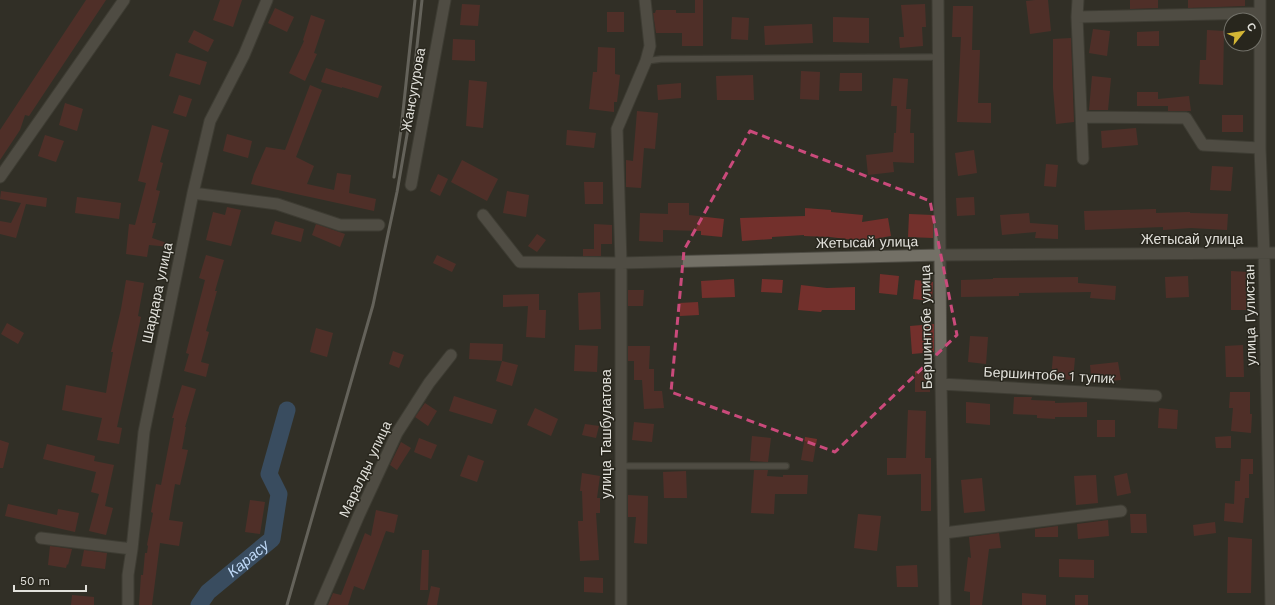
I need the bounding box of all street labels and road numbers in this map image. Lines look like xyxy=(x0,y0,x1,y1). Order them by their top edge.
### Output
street label: Жансугурова xyxy=(398,46,428,133)
street label: Жетысай улица xyxy=(1141,231,1243,247)
street label: Жетысай улица xyxy=(816,233,919,251)
street label: Шардара улица xyxy=(138,241,176,345)
street label: Бершинтобе улица xyxy=(917,264,935,389)
street label: улица Гулистан xyxy=(1241,264,1259,366)
street label: Бершинтобе 1 тупик xyxy=(983,364,1116,386)
street label: улица Ташбулатова xyxy=(598,369,614,499)
street label: Маралды улица xyxy=(336,418,394,520)

